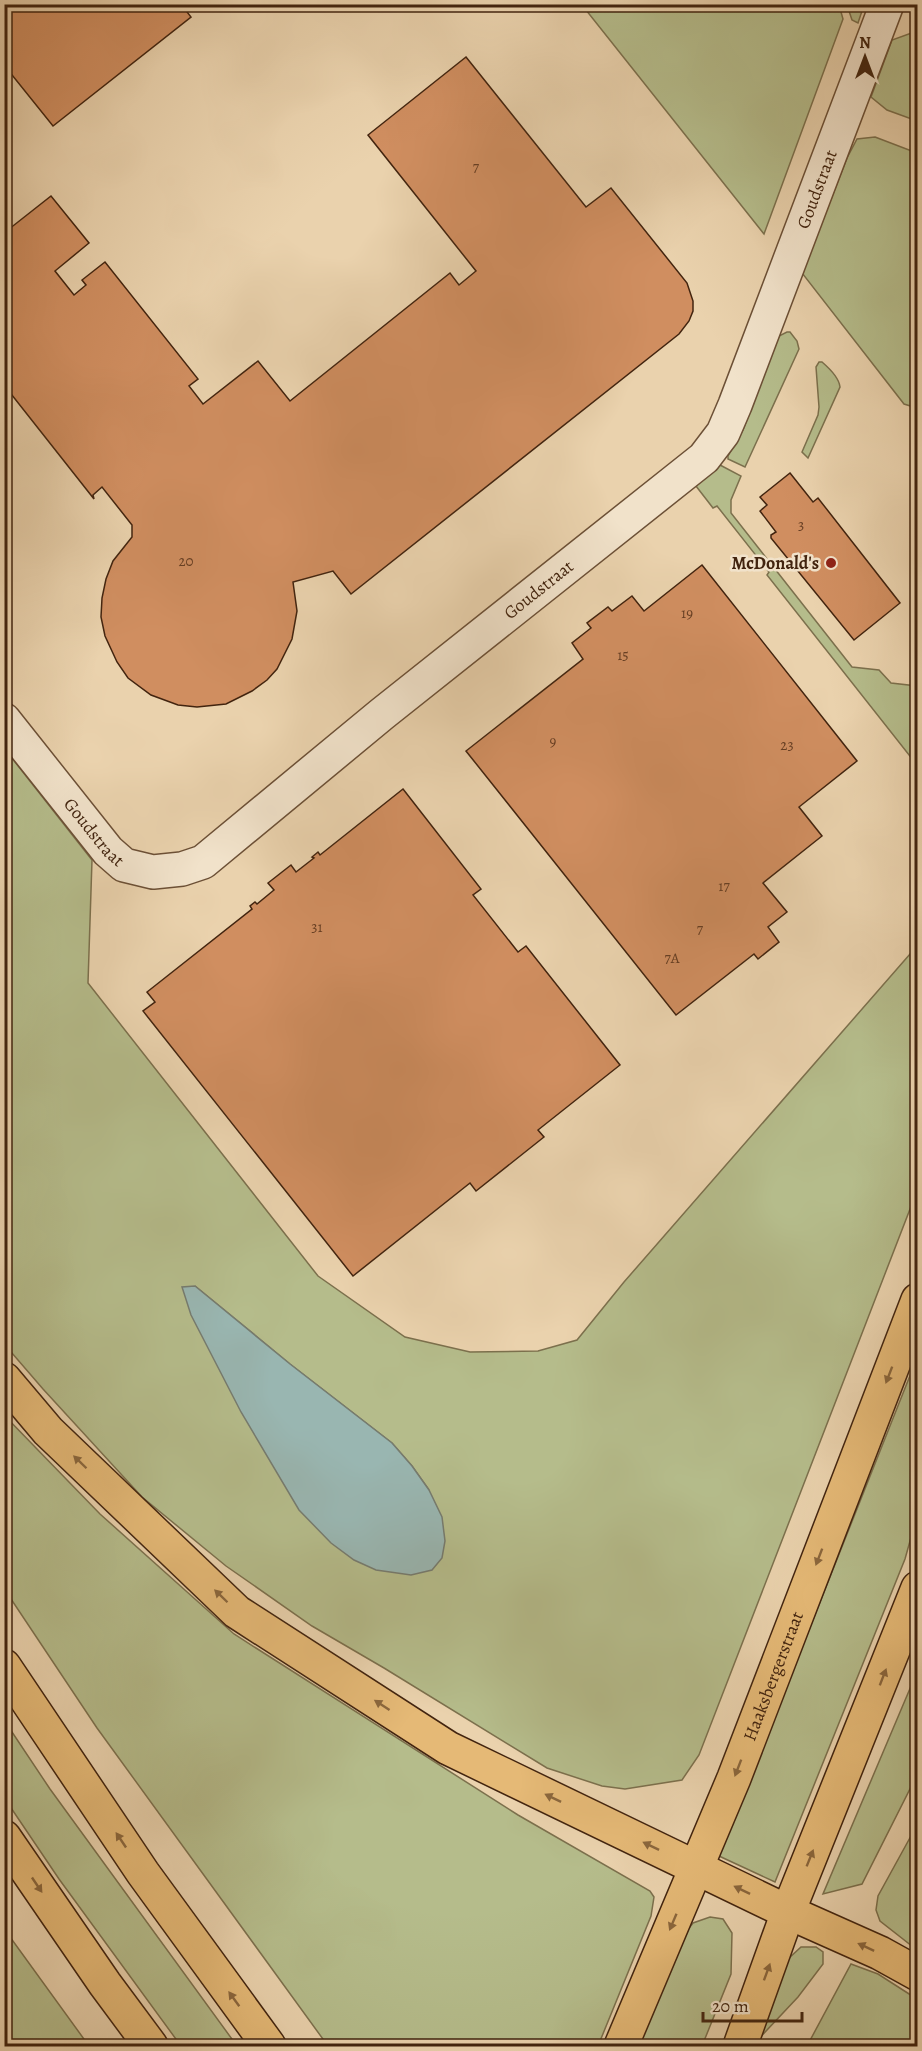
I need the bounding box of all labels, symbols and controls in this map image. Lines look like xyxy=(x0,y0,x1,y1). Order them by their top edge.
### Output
north arrow xyxy=(835,27,895,87)
text: N xyxy=(859,32,871,54)
street label: Goudstraat xyxy=(791,146,843,232)
house number: 7 xyxy=(473,157,480,177)
house number: 3 xyxy=(798,515,804,535)
house number: 20 xyxy=(178,551,194,571)
place label: McDonald's xyxy=(731,551,819,575)
street label: Goudstraat xyxy=(499,554,578,625)
marker: McDonald's xyxy=(824,556,838,570)
house number: 19 xyxy=(681,603,693,623)
house number: 15 xyxy=(617,645,629,665)
house number: 9 xyxy=(550,731,557,751)
house number: 23 xyxy=(780,735,794,755)
street label: Goudstraat xyxy=(58,793,130,872)
house number: 17 xyxy=(718,876,730,896)
house number: 31 xyxy=(311,917,323,937)
house number: 7 xyxy=(697,919,704,939)
house number: 7A xyxy=(664,948,680,968)
one-way arrow xyxy=(884,1366,894,1384)
one-way arrow xyxy=(73,1455,87,1469)
one-way arrow xyxy=(814,1548,824,1566)
one-way arrow xyxy=(214,1590,228,1604)
street label: Haaksbergerstraat xyxy=(737,1608,809,1744)
one-way arrow xyxy=(878,1668,888,1686)
one-way arrow xyxy=(374,1700,390,1711)
one-way arrow xyxy=(733,1759,742,1777)
one-way arrow xyxy=(544,1794,561,1803)
one-way arrow xyxy=(115,1833,127,1849)
one-way arrow xyxy=(642,1841,659,1851)
one-way arrow xyxy=(806,1849,815,1867)
one-way arrow xyxy=(32,1877,43,1893)
one-way arrow xyxy=(734,1886,751,1895)
one-way arrow xyxy=(668,1913,677,1931)
one-way arrow xyxy=(856,1942,874,1952)
one-way arrow xyxy=(763,1963,772,1981)
scale bar xyxy=(703,1985,802,2023)
one-way arrow xyxy=(228,1992,240,2008)
text: 20 m xyxy=(712,1994,749,2018)

